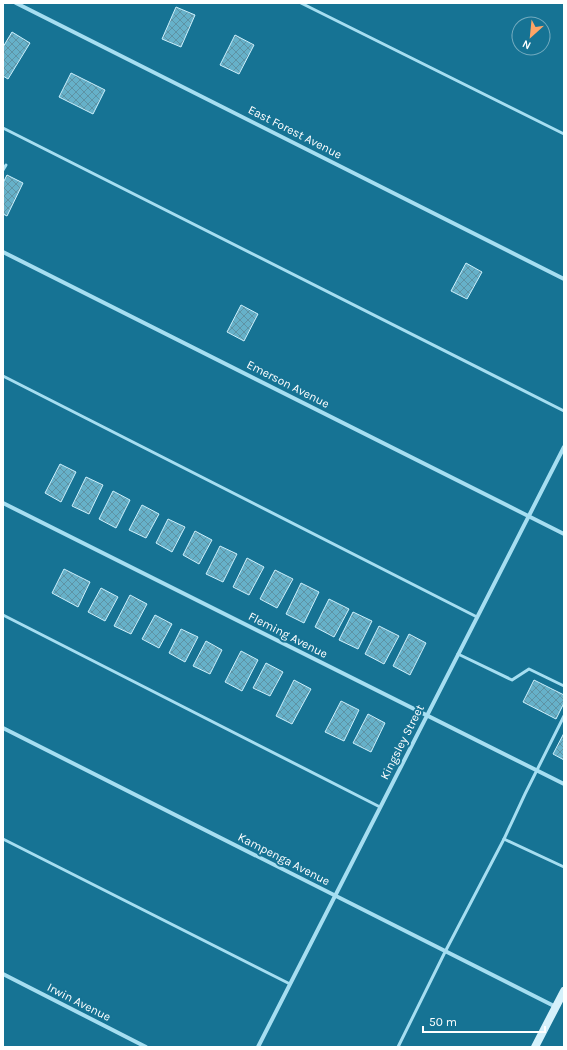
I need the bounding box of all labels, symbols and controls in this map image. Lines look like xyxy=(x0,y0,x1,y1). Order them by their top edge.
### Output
north arrow xyxy=(511,16,551,56)
text: N xyxy=(520,37,533,52)
street label: East Forest Avenue xyxy=(246,102,344,162)
street label: Emerson Avenue xyxy=(244,357,332,411)
street label: Fleming Avenue xyxy=(246,609,330,661)
street label: Kingsley Street xyxy=(377,702,427,782)
street label: Kampenga Avenue xyxy=(236,830,332,888)
street label: Irwin Avenue xyxy=(45,980,113,1024)
scale bar xyxy=(423,1008,545,1034)
text: 50 m xyxy=(429,1015,457,1029)

